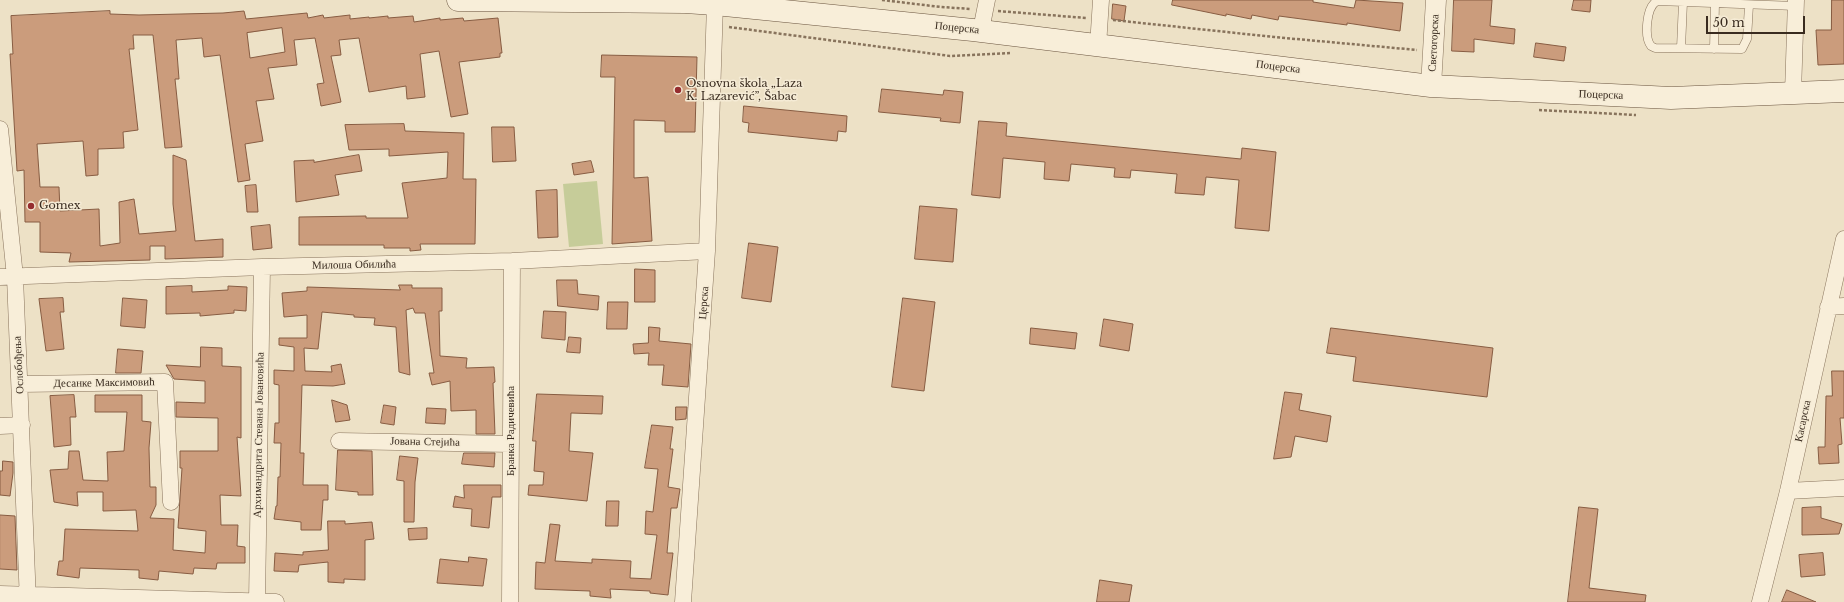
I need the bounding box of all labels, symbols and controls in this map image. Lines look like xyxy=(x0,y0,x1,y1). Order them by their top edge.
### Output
scale bar xyxy=(1708,8,1807,34)
street label: Светогорска xyxy=(1426,14,1442,72)
text: 50 m xyxy=(1713,15,1745,30)
street label: Поцерска xyxy=(934,19,980,37)
street label: Поцерска xyxy=(1255,58,1301,76)
place label: Osnovna škola „Laza K. Lazarević”, Šabac xyxy=(686,77,802,103)
marker: Osnovna škola „Laza K. Lazarević”, Šabac xyxy=(673,85,683,95)
street label: Поцерска xyxy=(1578,88,1624,102)
place label: Gomex xyxy=(39,199,81,213)
marker: Gomex xyxy=(26,201,36,211)
street label: Милоша Обилића xyxy=(312,258,396,272)
street label: Церска xyxy=(696,286,712,320)
street label: Ослобођења xyxy=(11,336,27,394)
street label: Архимандрита Стевана Јовановића xyxy=(251,352,267,518)
street label: Десанке Максимовић xyxy=(53,376,155,390)
street label: Бранка Радичевића xyxy=(504,386,518,476)
street label: Касарска xyxy=(1792,399,1814,443)
street label: Јована Стејића xyxy=(390,435,460,449)

